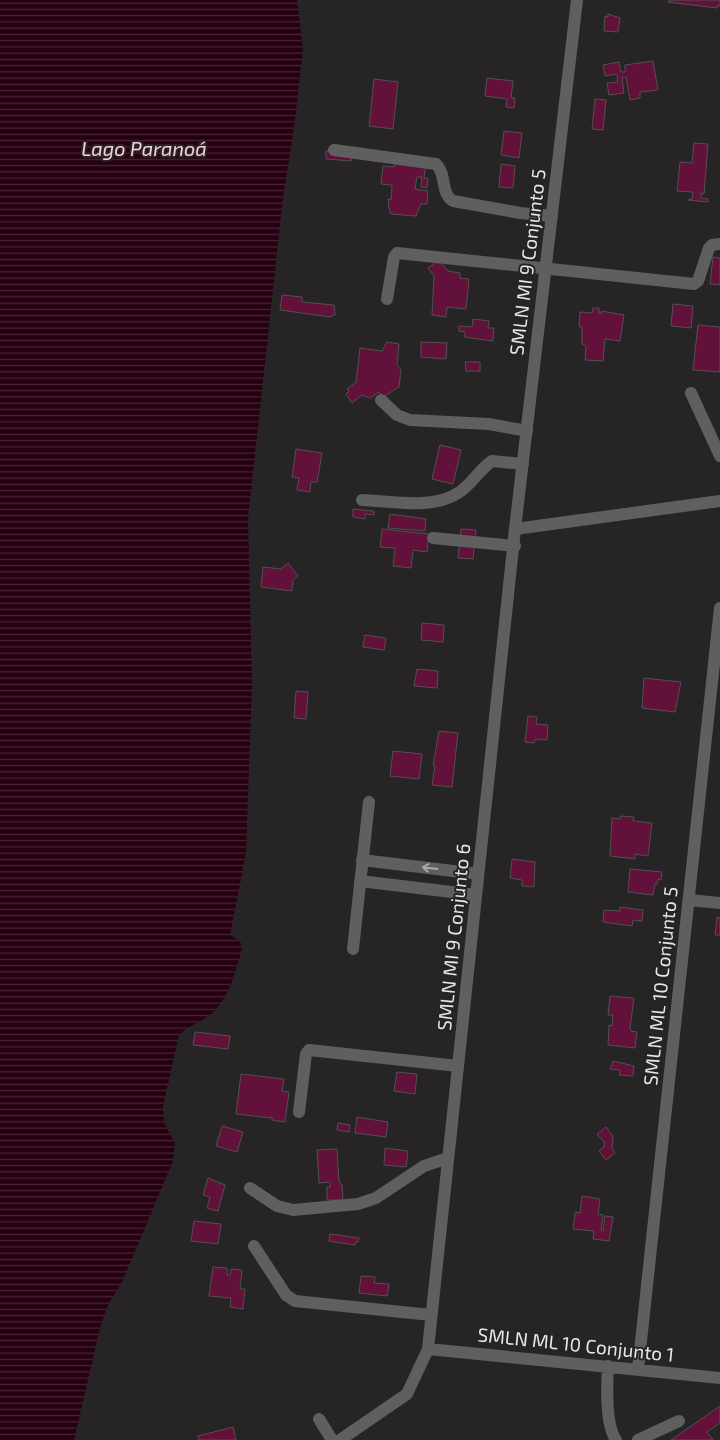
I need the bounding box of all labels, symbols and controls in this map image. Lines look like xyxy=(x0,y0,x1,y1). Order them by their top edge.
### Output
water label: Lago Paranoá xyxy=(81,136,207,160)
street label: SMLN MI 9 Conjunto 5 xyxy=(504,168,550,356)
street label: SMLN MI 9 Conjunto 6 xyxy=(432,842,474,1032)
one-way arrow xyxy=(422,863,438,873)
street label: SMLN ML 10 Conjunto 5 xyxy=(638,885,682,1087)
street label: SMLN ML 10 Conjunto 1 xyxy=(477,1322,675,1366)

